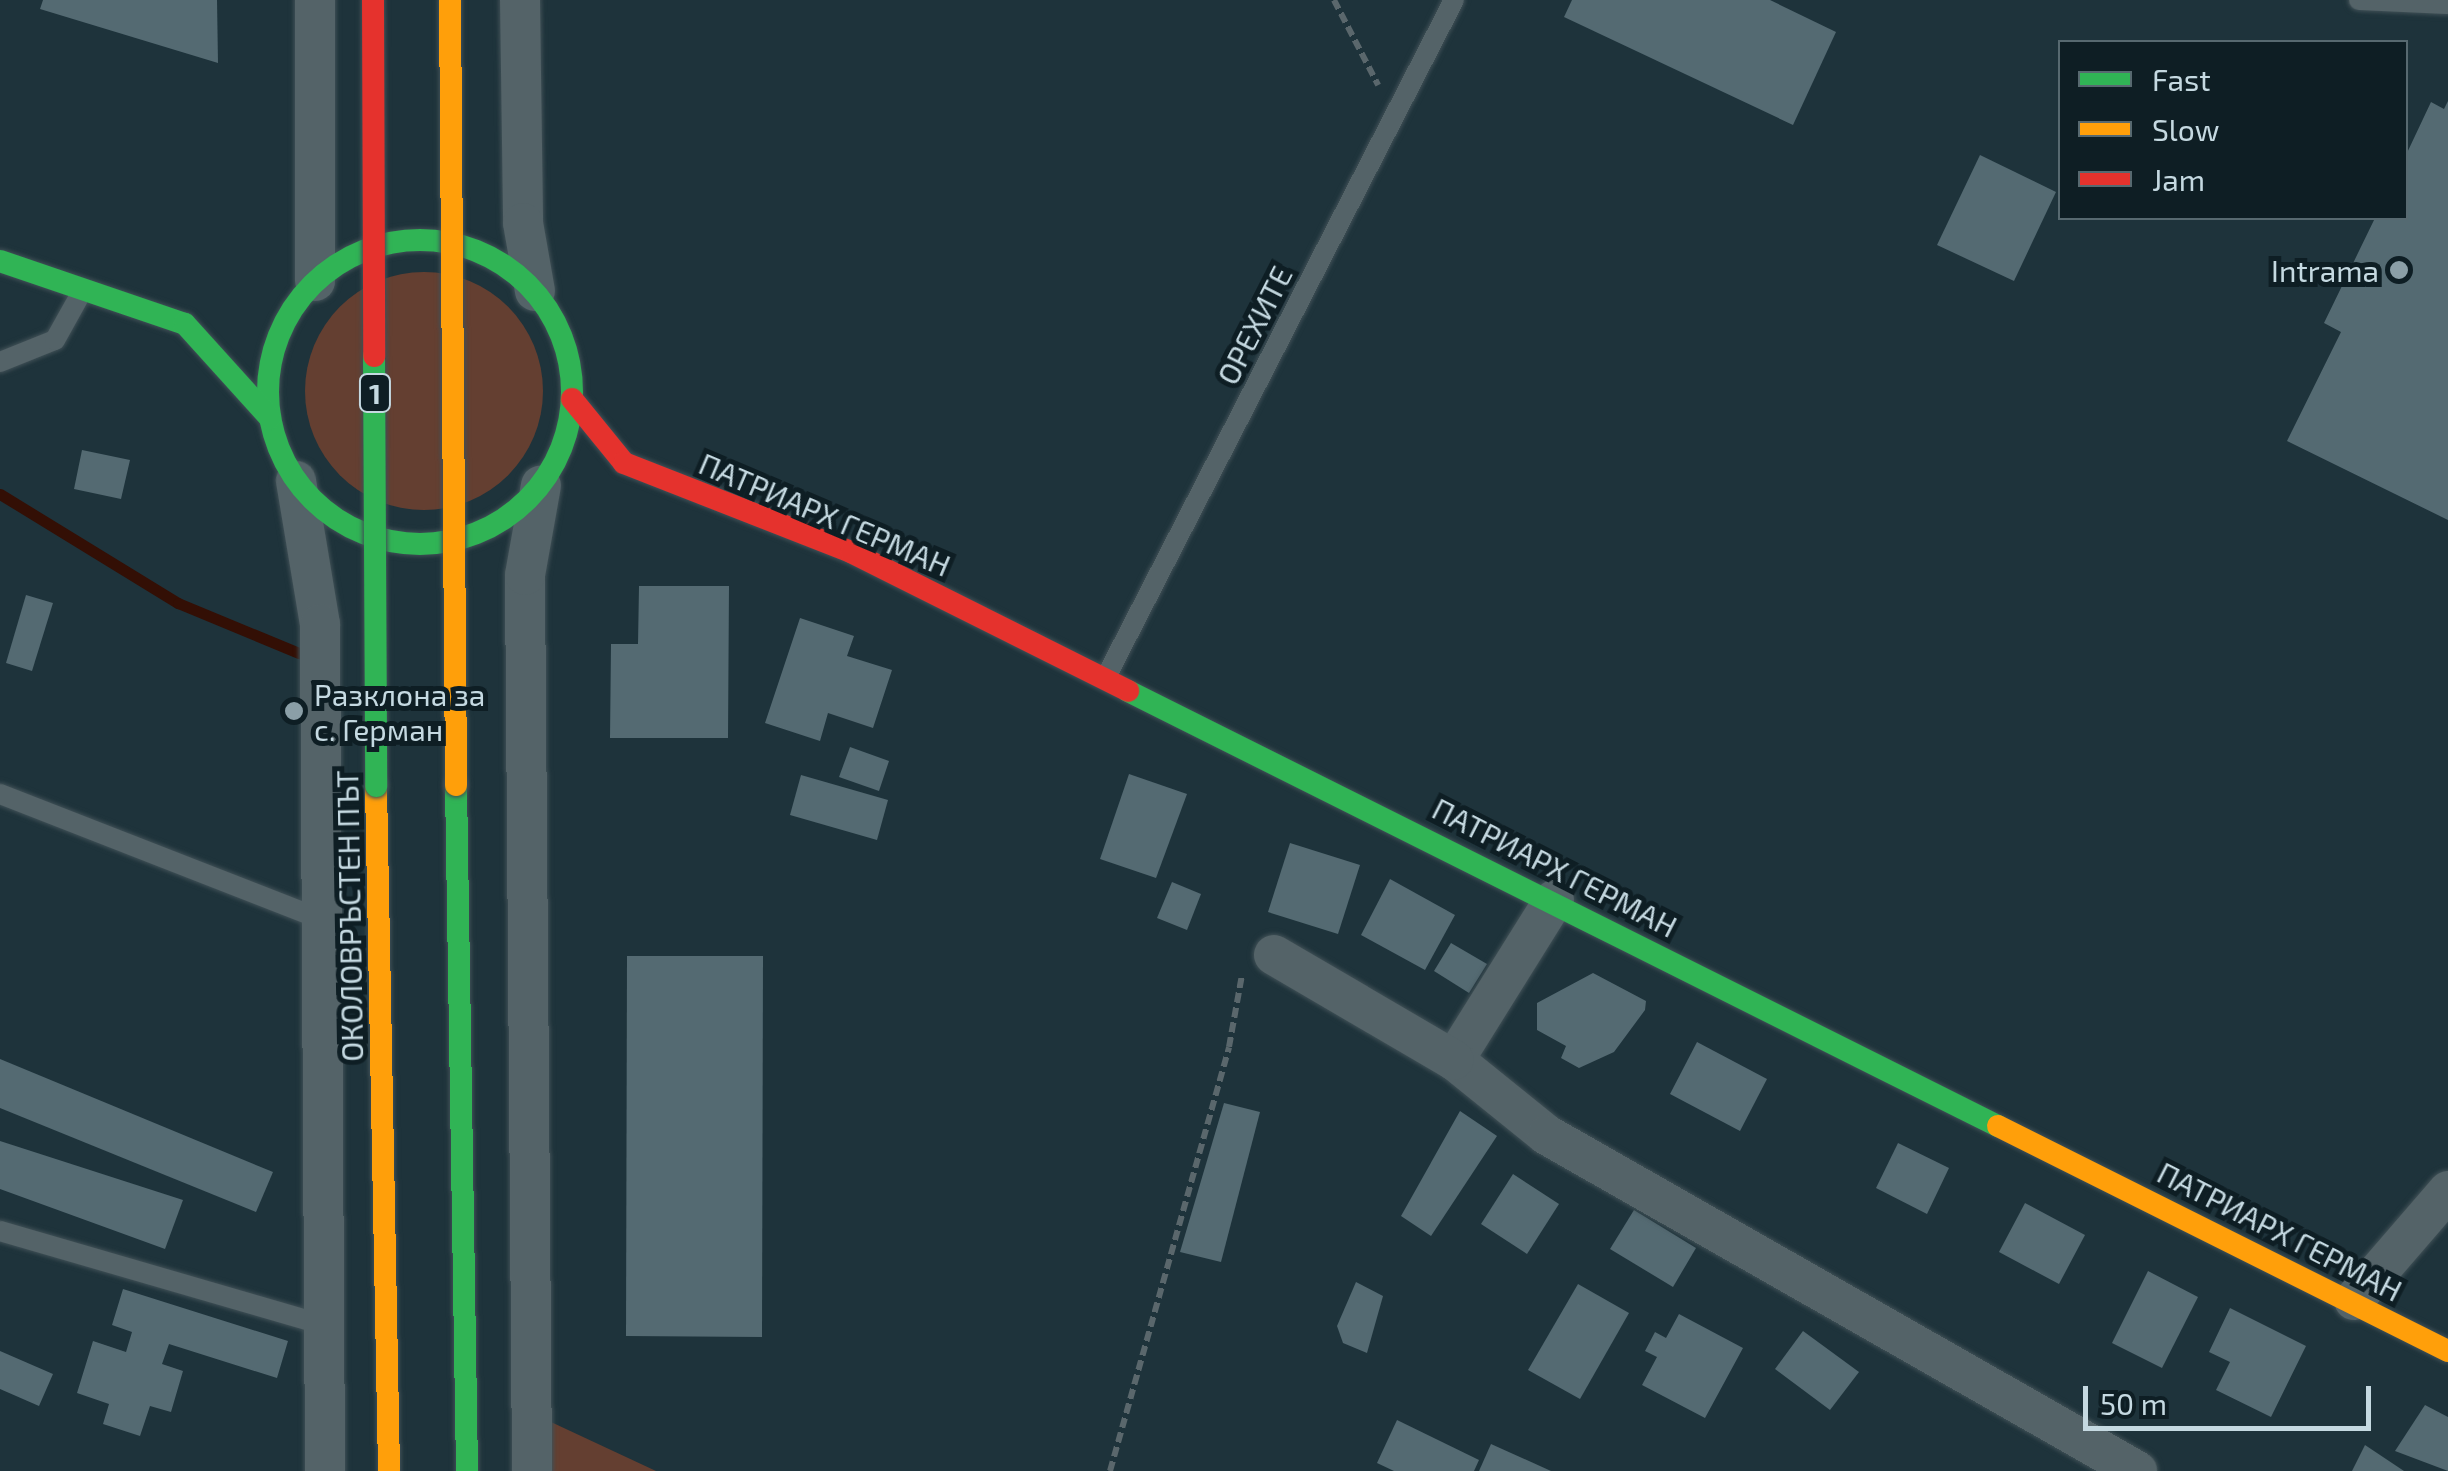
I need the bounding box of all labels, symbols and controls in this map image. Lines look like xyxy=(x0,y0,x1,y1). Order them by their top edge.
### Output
legend xyxy=(2058,40,2408,220)
text: Fast xyxy=(2152,61,2211,97)
text: Slow xyxy=(2152,111,2219,147)
text: Jam xyxy=(2152,161,2205,197)
place label: Intrama xyxy=(2271,252,2379,288)
marker: Intrama xyxy=(2388,259,2410,281)
street label: ОРЕХИТЕ xyxy=(1209,260,1299,390)
road number: 1 xyxy=(358,370,392,416)
street label: ПАТРИАРХ ГЕРМАН xyxy=(694,445,956,583)
place label: Разклона за с. Герман xyxy=(314,676,485,746)
marker: Разклона за с. Герман xyxy=(283,700,305,722)
street label: ОКОЛОВРЪСТЕН ПЪТ xyxy=(328,770,370,1062)
street label: ПАТРИАРХ ГЕРМАН xyxy=(1427,790,1683,944)
street label: ПАТРИАРХ ГЕРМАН xyxy=(2152,1154,2408,1308)
scale bar xyxy=(2088,1366,2376,1428)
text: 50 m xyxy=(2100,1385,2167,1421)

